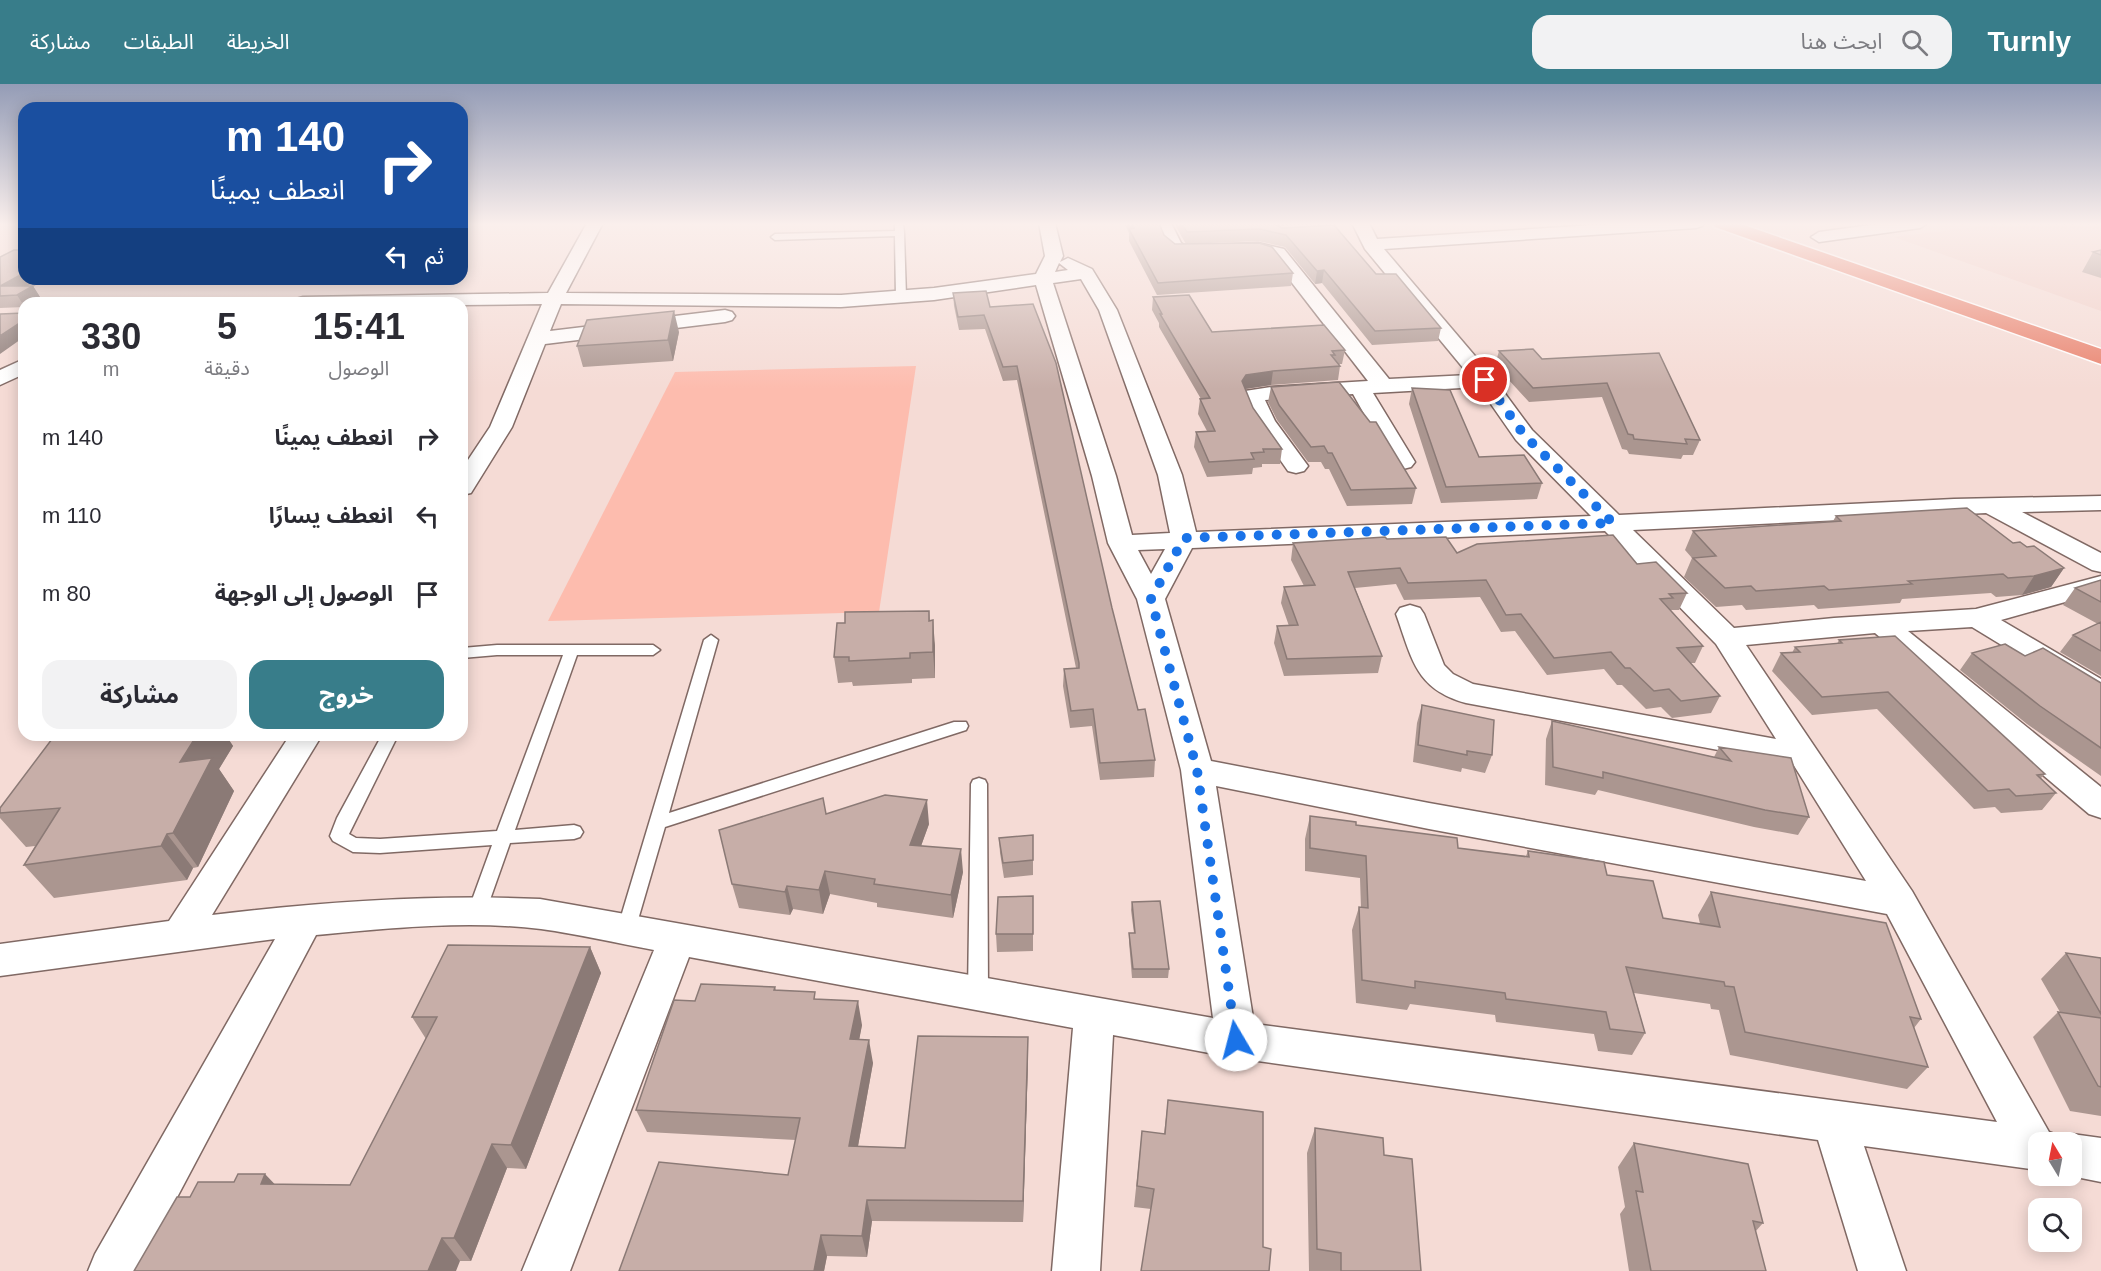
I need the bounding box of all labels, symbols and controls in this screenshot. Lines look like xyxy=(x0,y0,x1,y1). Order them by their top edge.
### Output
search box xyxy=(1532,15,1952,69)
icon: search xyxy=(1898,26,1931,59)
text: Turnly xyxy=(1988,26,2071,57)
text: ابحث هنا xyxy=(1801,29,1883,54)
text: مشاركة xyxy=(30,30,91,53)
text: الطبقات xyxy=(124,30,194,53)
text: الخريطة xyxy=(227,30,290,53)
text: 140 m xyxy=(226,113,345,160)
icon: right xyxy=(366,126,444,204)
text: انعطف يمينًا xyxy=(210,175,345,205)
icon: left xyxy=(380,240,413,273)
text: ثم xyxy=(425,244,444,269)
text: 5 xyxy=(217,306,237,347)
text: 15:41 xyxy=(313,306,405,347)
text: 330 xyxy=(81,316,141,357)
pin xyxy=(1459,354,1510,405)
text: دقيقة xyxy=(204,357,250,379)
text: الوصول xyxy=(328,357,389,379)
text: m xyxy=(103,358,119,380)
icon: arrive xyxy=(1468,363,1501,396)
icon: right xyxy=(411,422,444,455)
text: 140 m xyxy=(42,425,103,450)
text: انعطف يمينًا xyxy=(274,425,393,450)
icon: left xyxy=(411,500,444,533)
text: 110 m xyxy=(42,503,102,528)
text: انعطف يسارًا xyxy=(269,503,393,528)
icon: arrive xyxy=(411,578,444,611)
text: 80 m xyxy=(42,581,91,606)
text: الوصول إلى الوجهة xyxy=(215,581,393,606)
button: مشاركة xyxy=(42,660,237,729)
button: خروج xyxy=(249,660,444,729)
position arrow xyxy=(1204,1008,1268,1072)
north arrow xyxy=(2028,1132,2082,1186)
map controls xyxy=(2028,1132,2082,1252)
button: search xyxy=(2028,1198,2082,1252)

